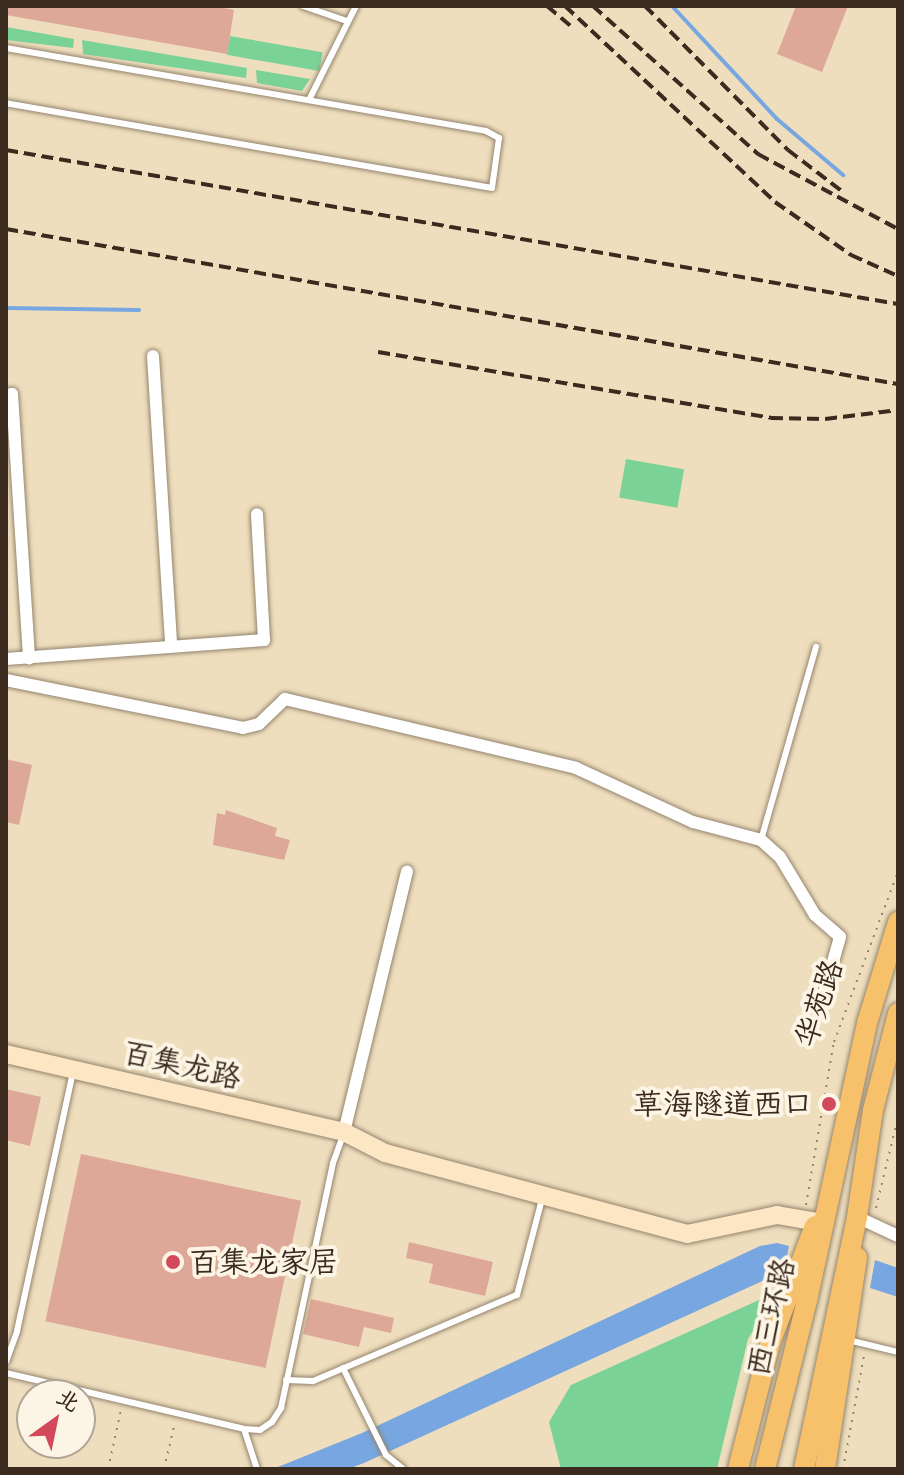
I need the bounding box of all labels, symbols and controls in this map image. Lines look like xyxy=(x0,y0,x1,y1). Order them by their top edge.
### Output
street label: 华苑路 xyxy=(787,955,851,1051)
street label: 百集龙路 xyxy=(119,1034,245,1096)
place label: 草海隧道西口 xyxy=(633,1086,813,1122)
marker: 草海隧道西口 xyxy=(820,1095,838,1113)
place label: 百集龙家居 xyxy=(189,1244,339,1280)
marker: 百集龙家居 xyxy=(164,1253,182,1271)
street label: 西三环路 xyxy=(740,1254,802,1380)
north arrow xyxy=(16,1379,96,1459)
text: 北 xyxy=(52,1383,85,1417)

